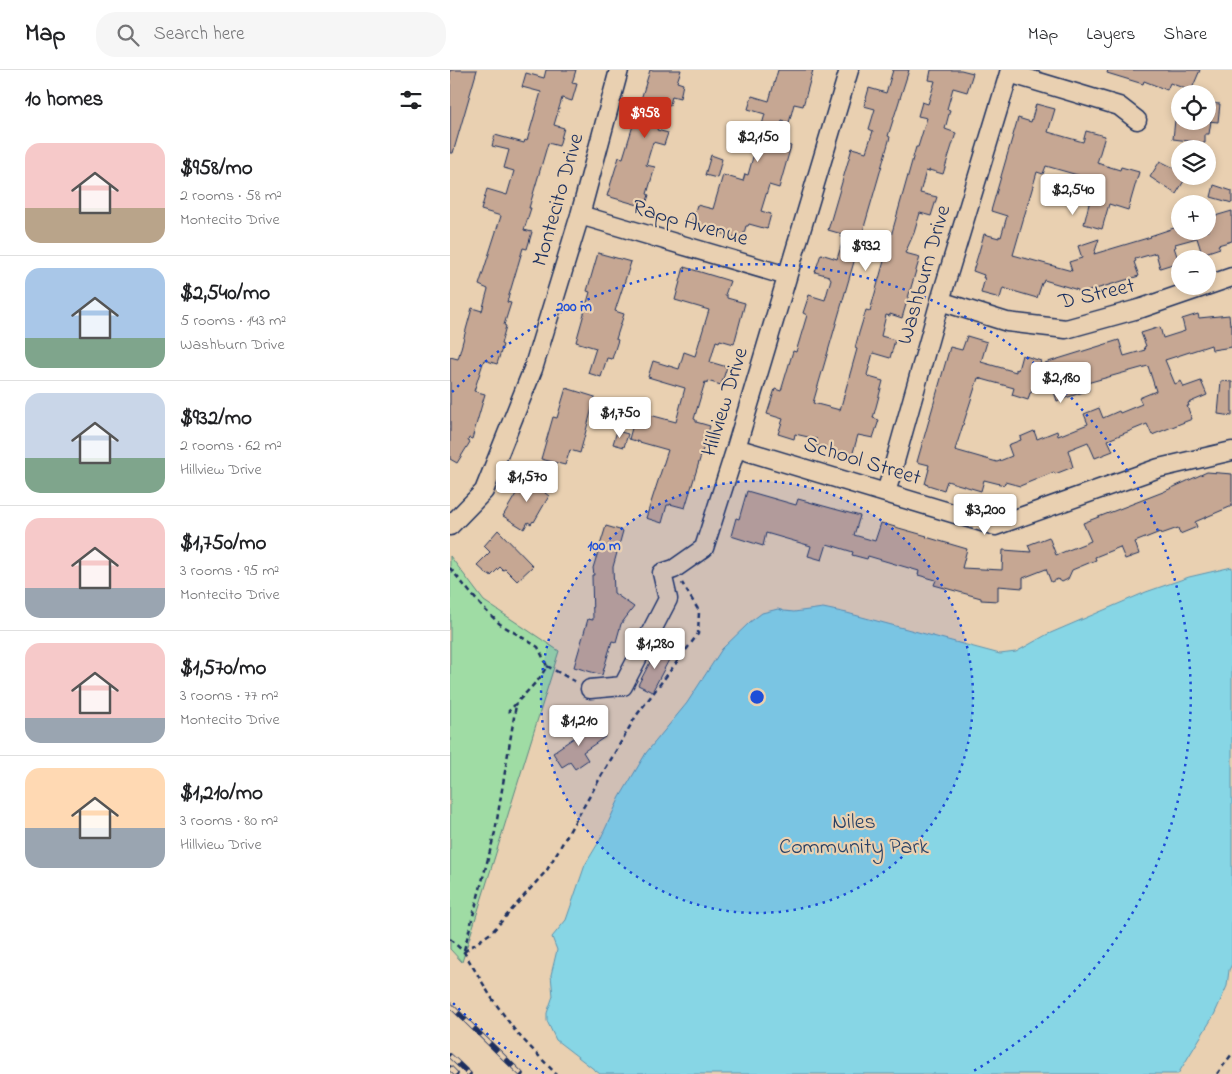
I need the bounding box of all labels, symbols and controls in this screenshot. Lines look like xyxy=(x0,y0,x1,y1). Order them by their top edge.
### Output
search box xyxy=(96,12,446,57)
text: Map xyxy=(25,17,66,52)
icon: search xyxy=(114,21,142,49)
text: Search here xyxy=(154,21,245,48)
text: Map xyxy=(1028,22,1058,48)
text: Layers xyxy=(1086,22,1136,48)
text: Share xyxy=(1164,22,1207,48)
text: 10 homes xyxy=(25,85,103,115)
map controls xyxy=(1171,85,1216,295)
button: locate xyxy=(1171,85,1216,130)
icon: filters xyxy=(397,86,425,114)
pin: $958 xyxy=(615,97,675,139)
text: $958 xyxy=(630,101,660,125)
pin: $2,150 xyxy=(717,121,799,163)
text: $2,150 xyxy=(737,125,779,149)
street label: Montecito Drive xyxy=(525,130,593,270)
button: layers xyxy=(1171,140,1216,185)
text: $958/mo xyxy=(180,154,253,184)
icon: home xyxy=(65,163,125,223)
pin: $2,540 xyxy=(1032,174,1114,216)
text: $2,540 xyxy=(1051,178,1095,202)
text: 2 rooms · 58 m² xyxy=(180,184,282,208)
street label: Rapp Avenue xyxy=(628,192,752,256)
button: + xyxy=(1171,195,1216,240)
street label: Washburn Drive xyxy=(890,201,960,349)
text: Montecito Drive xyxy=(180,208,280,232)
pin: $932 xyxy=(836,230,896,272)
text: $932 xyxy=(851,234,881,258)
button: − xyxy=(1171,250,1216,295)
street label: D Street xyxy=(1055,271,1139,319)
text: $2,540/mo xyxy=(180,279,270,309)
icon: home xyxy=(65,288,125,348)
text: 200 m xyxy=(555,296,592,318)
text: 5 rooms · 143 m² xyxy=(180,309,286,333)
text: Washburn Drive xyxy=(180,333,285,357)
street label: Hillview Drive xyxy=(694,343,758,460)
pin: $2,180 xyxy=(1020,362,1102,404)
text: $2,180 xyxy=(1042,366,1080,390)
pin: $1,750 xyxy=(579,396,661,439)
text: $1,750 xyxy=(600,401,640,425)
text: $932/mo xyxy=(180,404,252,434)
icon: home xyxy=(65,413,125,473)
street label: School Street xyxy=(799,429,925,495)
text: 2 rooms · 62 m² xyxy=(180,434,282,458)
text: Hillview Drive xyxy=(180,458,262,482)
pin: $1,570 xyxy=(486,460,568,503)
text: $1,570 xyxy=(507,465,547,489)
pin: $3,200 xyxy=(944,494,1026,536)
text: $3,200 xyxy=(965,498,1005,522)
text: $1,750/mo xyxy=(180,529,266,559)
text: 100 m xyxy=(587,535,621,557)
icon: home xyxy=(65,538,125,598)
text: 3 rooms · 95 m² xyxy=(180,559,279,583)
text: Montecito Drive xyxy=(180,583,280,607)
pin: $1,280 xyxy=(614,628,696,670)
text: $1,280 xyxy=(636,632,674,656)
text: $1,570/mo xyxy=(180,654,266,684)
icon: home xyxy=(65,663,125,723)
text: 3 rooms · 77 m² xyxy=(180,684,279,708)
centre of rings xyxy=(748,688,766,706)
pin: $1,210 xyxy=(538,704,620,747)
text: Montecito Drive xyxy=(180,708,280,732)
text: $1,210 xyxy=(560,709,598,733)
text: $1,210/mo xyxy=(180,779,263,809)
icon: home xyxy=(65,788,125,848)
park label: Niles Community Park xyxy=(779,807,929,865)
text: 3 rooms · 80 m² xyxy=(180,809,278,833)
text: Hillview Drive xyxy=(180,833,262,857)

